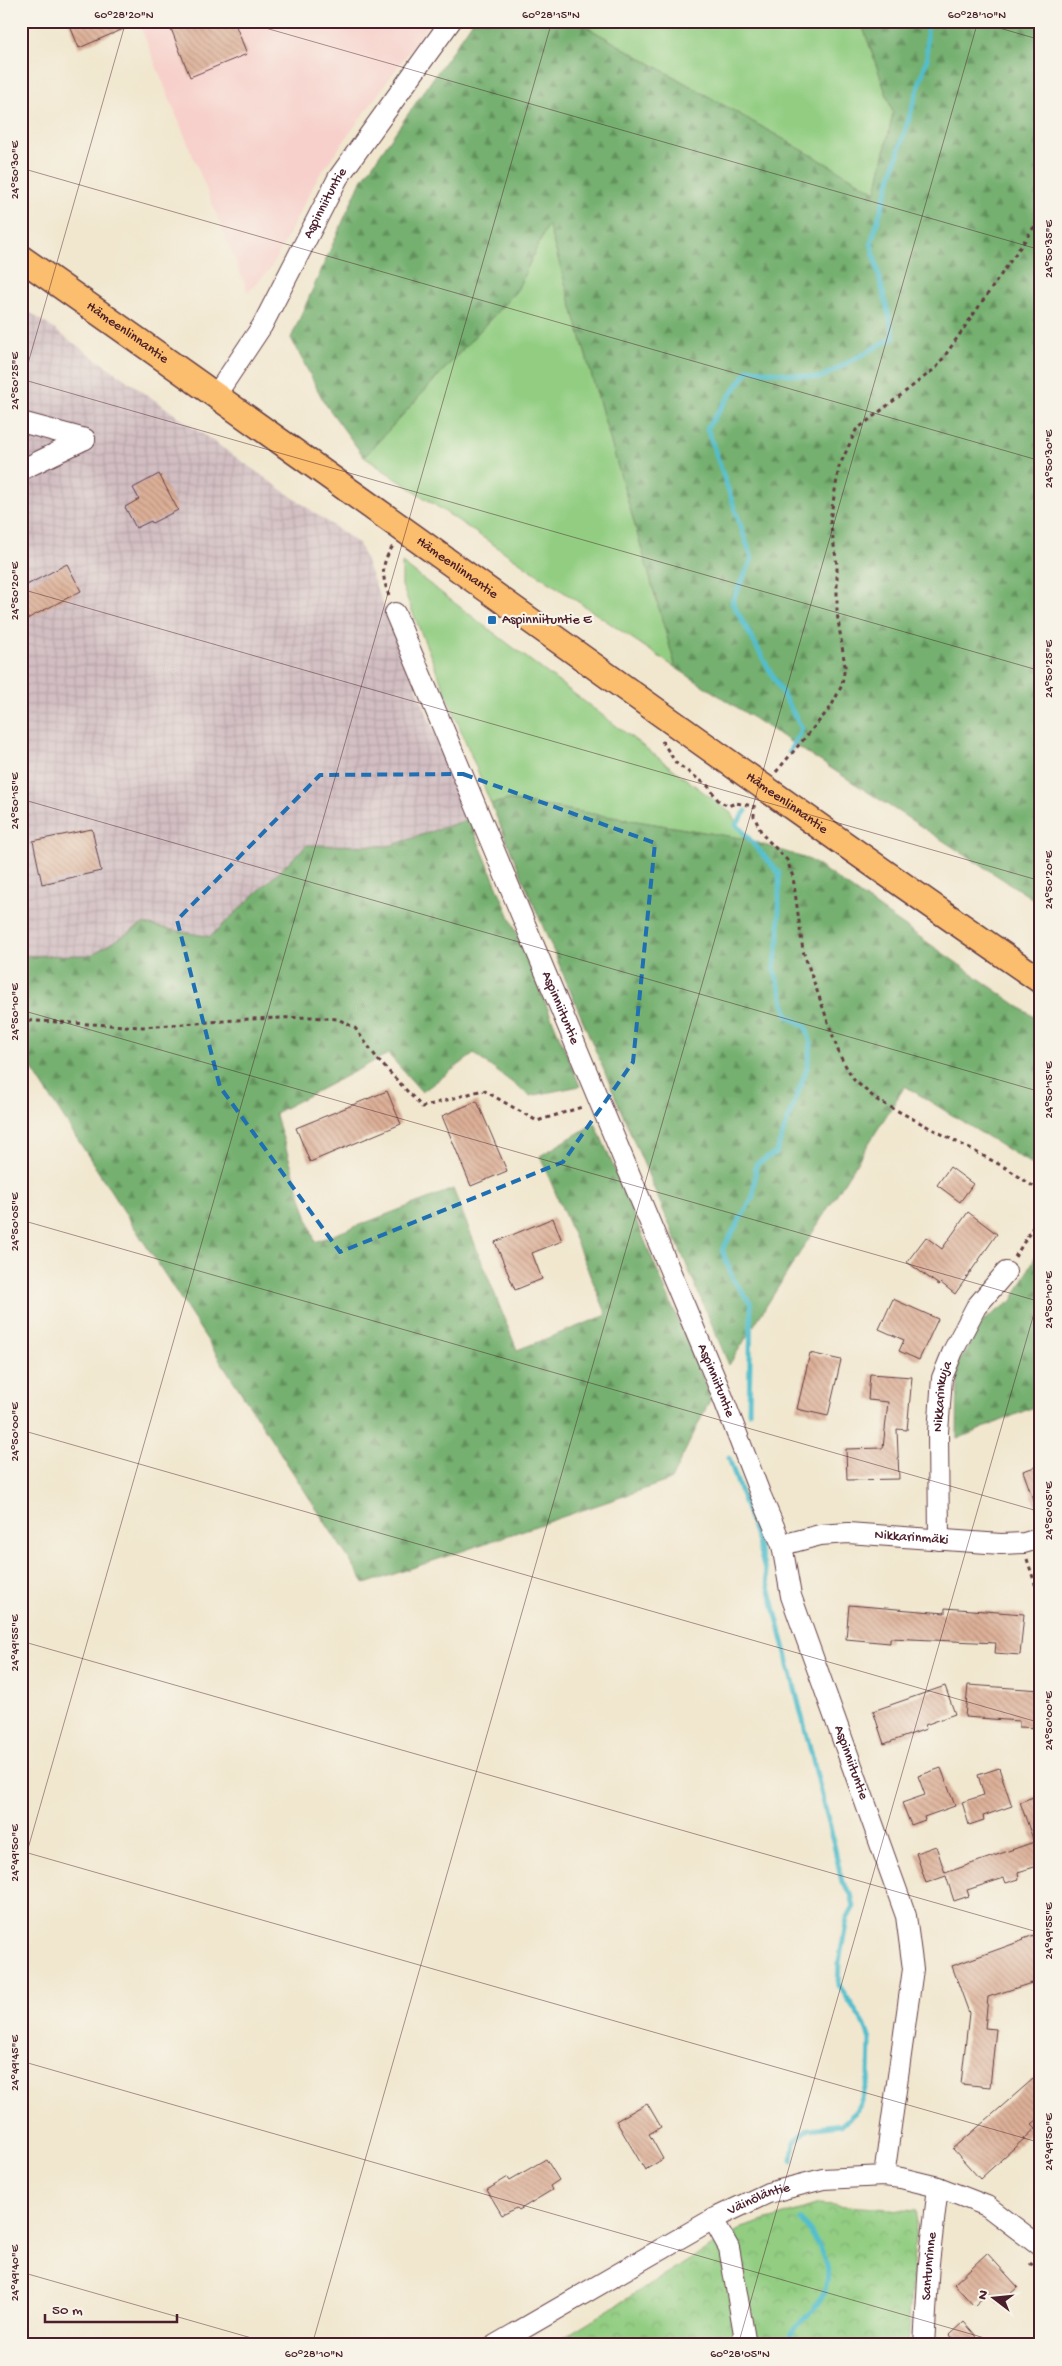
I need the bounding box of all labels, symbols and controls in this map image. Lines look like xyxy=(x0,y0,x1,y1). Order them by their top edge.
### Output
text: 60°28'20"N xyxy=(94,9,154,23)
text: 60°28'15"N xyxy=(522,9,580,23)
text: 60°28'10"N xyxy=(948,9,1006,23)
text: 24°50'30"E xyxy=(9,140,23,199)
street label: Aspinniituntie xyxy=(300,164,352,242)
text: 24°50'35"E xyxy=(1043,219,1057,278)
street label: Hämeenlinnantie xyxy=(83,298,172,368)
text: 24°50'25"E xyxy=(9,352,23,410)
text: 24°50'30"E xyxy=(1043,429,1057,488)
street label: Hämeenlinnantie xyxy=(413,533,502,603)
text: 24°50'20"E xyxy=(9,561,23,620)
place label: Aspinniituntie E xyxy=(502,612,593,629)
marker: Aspinniituntie E xyxy=(486,614,498,626)
text: 24°50'25"E xyxy=(1043,640,1057,698)
street label: Hämeenlinnantie xyxy=(742,768,832,839)
text: 24°50'15"E xyxy=(9,772,23,829)
text: 24°50'20"E xyxy=(1043,850,1057,909)
street label: Aspinniituntie xyxy=(537,969,583,1048)
text: 24°50'10"E xyxy=(9,983,23,1041)
text: 24°50'15"E xyxy=(1043,1061,1057,1118)
text: 24°50'05"E xyxy=(9,1192,23,1251)
text: 24°50'10"E xyxy=(1043,1271,1057,1329)
street label: Aspinniituntie xyxy=(693,1341,739,1420)
street label: Nikkarinkuja xyxy=(930,1357,957,1433)
text: 24°50'00"E xyxy=(9,1402,23,1462)
text: 24°50'05"E xyxy=(1043,1481,1057,1540)
street label: Nikkarinmäki xyxy=(874,1526,949,1549)
text: 24°49'55"E xyxy=(9,1614,23,1671)
text: 24°50'00"E xyxy=(1043,1691,1057,1751)
street label: Aspinniituntie xyxy=(830,1723,872,1803)
text: 24°49'50"E xyxy=(9,1824,23,1882)
text: 24°49'55"E xyxy=(1043,1902,1057,1959)
text: 24°49'45"E xyxy=(9,2034,23,2091)
text: 24°49'50"E xyxy=(1043,2113,1057,2171)
street label: Väinöläntie xyxy=(724,2179,793,2220)
street label: Santunrinne xyxy=(918,2230,941,2301)
text: 24°49'40"E xyxy=(9,2244,23,2301)
north arrow xyxy=(970,2274,1020,2324)
text: N xyxy=(974,2288,993,2302)
scale bar xyxy=(45,2291,178,2323)
text: 50 m xyxy=(52,2302,83,2320)
text: 60°28'10"N xyxy=(285,2348,343,2362)
text: 60°28'05"N xyxy=(710,2348,770,2362)

